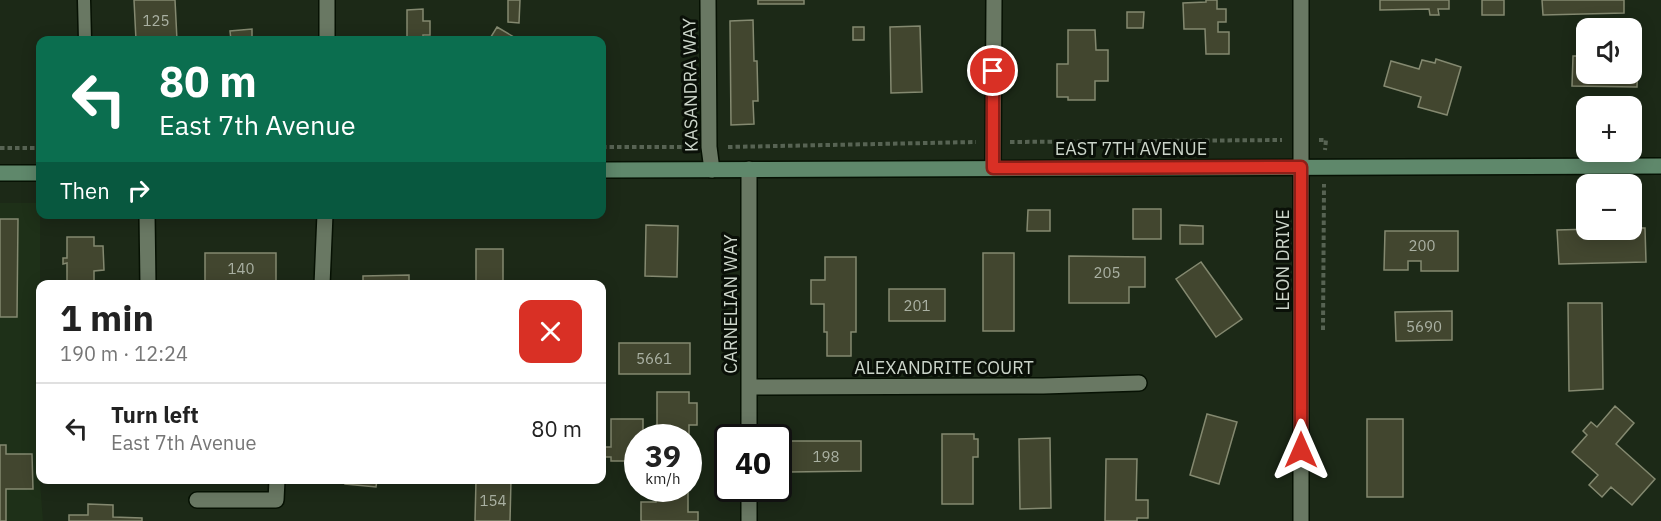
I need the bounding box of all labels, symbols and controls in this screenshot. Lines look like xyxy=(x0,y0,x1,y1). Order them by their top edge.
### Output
house number: 125 xyxy=(142,11,170,30)
street label: KASANDRA WAY xyxy=(677,17,703,152)
map controls xyxy=(1576,18,1642,240)
button: sound xyxy=(1576,18,1642,84)
pin xyxy=(967,45,1018,96)
text: 80 m xyxy=(159,54,257,109)
icon: arrive xyxy=(976,54,1009,87)
icon: left xyxy=(60,60,138,138)
button: + xyxy=(1576,96,1642,162)
text: East 7th Avenue xyxy=(159,107,356,142)
street label: EAST 7TH AVENUE xyxy=(1055,137,1207,160)
icon: right xyxy=(122,174,155,207)
button: − xyxy=(1576,174,1642,240)
text: Then xyxy=(60,176,110,205)
street label: LEON DRIVE xyxy=(1271,209,1294,311)
street label: CARNELIAN WAY xyxy=(719,234,742,374)
house number: 200 xyxy=(1408,236,1436,255)
house number: 140 xyxy=(227,259,255,278)
house number: 205 xyxy=(1093,263,1121,282)
text: 1 min xyxy=(60,294,154,341)
house number: 201 xyxy=(903,296,931,315)
button: close xyxy=(519,300,582,363)
house number: 5690 xyxy=(1406,317,1442,336)
text: 190 m · 12:24 xyxy=(60,340,188,367)
house number: 5661 xyxy=(636,349,672,368)
street label: ALEXANDRITE COURT xyxy=(854,356,1034,379)
text: Turn left xyxy=(111,400,199,429)
icon: left xyxy=(60,412,93,445)
text: 80 m xyxy=(531,414,582,443)
position arrow xyxy=(1269,418,1333,482)
speed limit sign: 40 xyxy=(714,424,792,502)
text: East 7th Avenue xyxy=(111,429,257,456)
text: 39 xyxy=(645,436,681,475)
house number: 198 xyxy=(812,447,840,466)
text: km/h xyxy=(645,469,681,488)
house number: 154 xyxy=(479,491,507,510)

